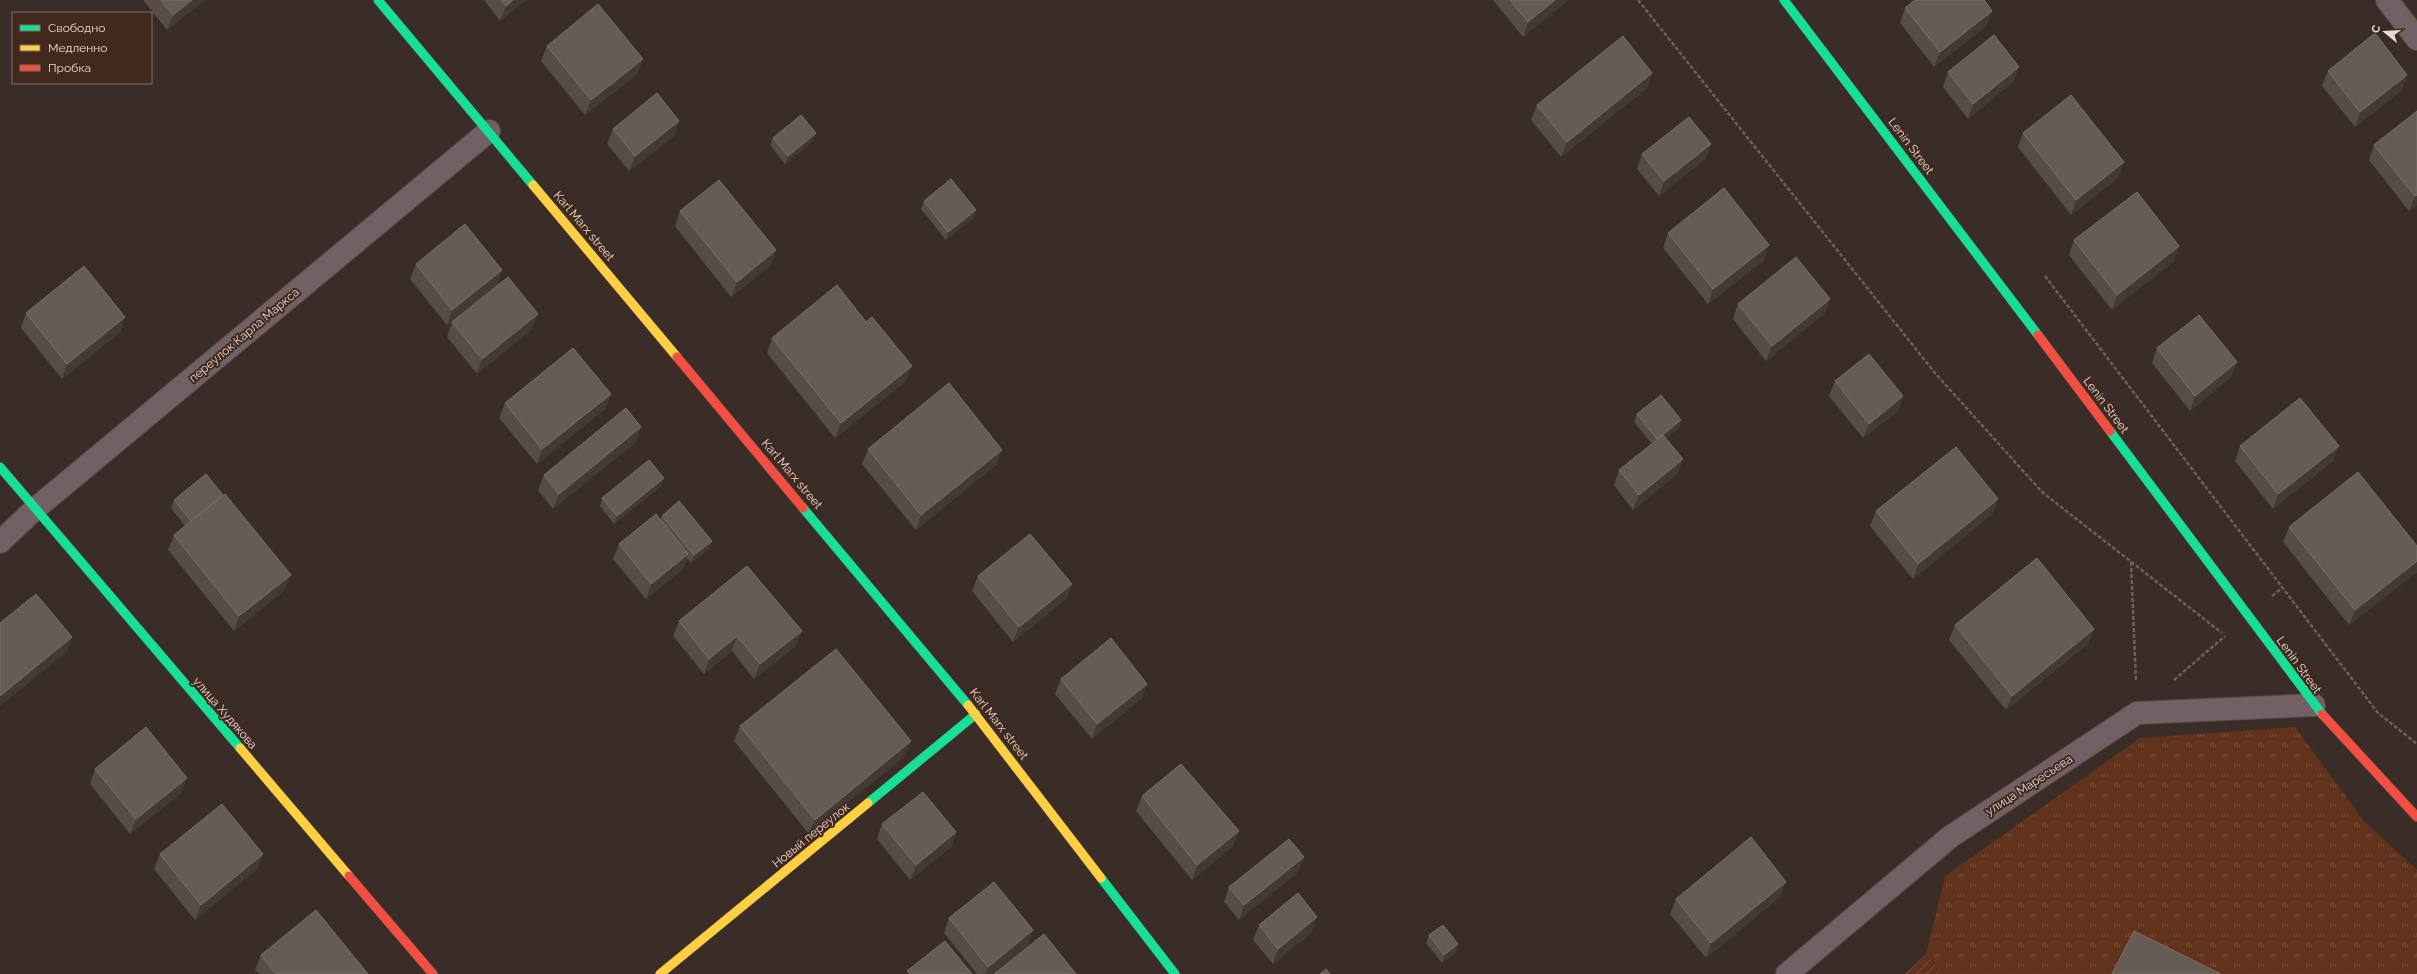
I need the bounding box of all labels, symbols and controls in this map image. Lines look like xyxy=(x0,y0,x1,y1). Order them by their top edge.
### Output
legend xyxy=(12,12,152,84)
north arrow xyxy=(2365,12,2405,52)
text: Свободно xyxy=(48,21,105,35)
text: С xyxy=(2369,23,2383,35)
text: Медленно xyxy=(48,41,107,55)
text: Пробка xyxy=(48,61,91,75)
street label: Lenin Street xyxy=(1885,115,1937,177)
street label: Karl Marx street xyxy=(551,188,617,264)
street label: переулок Карла Маркса xyxy=(186,285,302,385)
street label: Lenin Street xyxy=(2080,374,2132,436)
street label: Karl Marx street xyxy=(759,436,825,512)
street label: Lenin Street xyxy=(2274,634,2324,696)
street label: улица Худякова xyxy=(190,674,260,752)
street label: Karl Marx street xyxy=(967,686,1031,762)
street label: улица Маресьева xyxy=(1983,752,2075,818)
street label: Новый переулок xyxy=(769,800,853,870)

